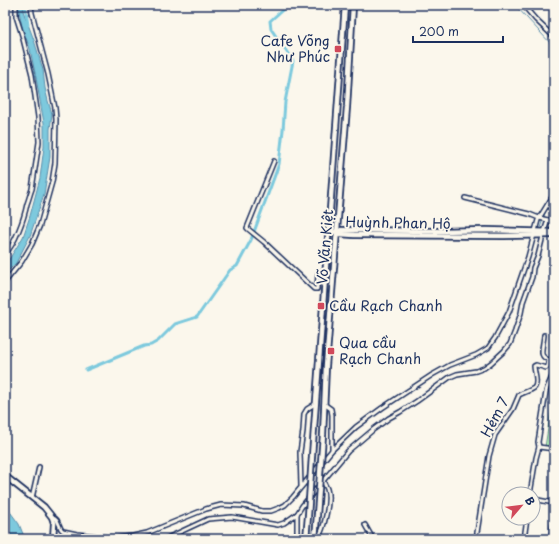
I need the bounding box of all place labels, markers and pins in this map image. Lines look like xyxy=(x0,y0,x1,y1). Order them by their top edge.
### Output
place label: Cafe Võng Như Phúc xyxy=(261,30,330,67)
marker: Cafe Võng Như Phúc xyxy=(333,44,343,54)
place label: Cầu Rạch Chanh xyxy=(329,295,443,316)
marker: Cầu Rạch Chanh xyxy=(316,301,326,311)
place label: Qua cầu Rạch Chanh xyxy=(339,332,421,369)
marker: Qua cầu Rạch Chanh xyxy=(326,346,336,356)

